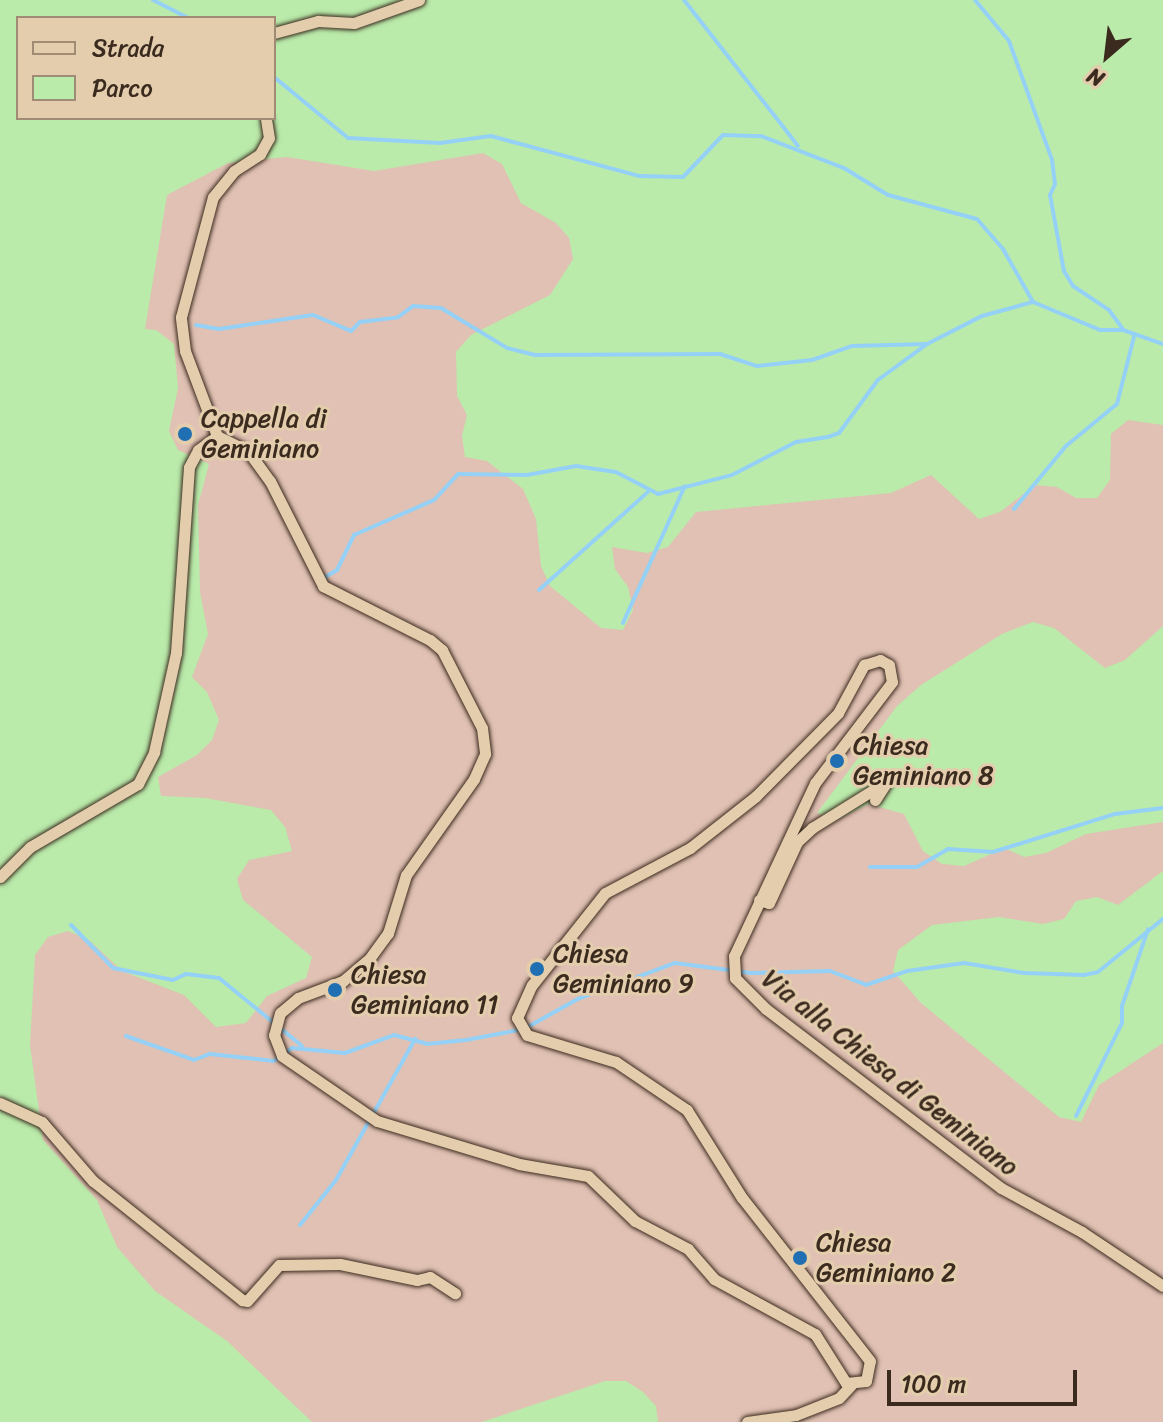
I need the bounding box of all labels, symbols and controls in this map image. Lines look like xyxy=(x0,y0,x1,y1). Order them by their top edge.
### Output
legend xyxy=(16,16,276,120)
north arrow xyxy=(1067,16,1147,96)
text: Strada xyxy=(92,27,164,69)
text: N xyxy=(1080,57,1111,98)
text: Parco xyxy=(92,67,153,109)
place label: Cappella di Geminiano xyxy=(201,403,327,464)
marker: Cappella di Geminiano xyxy=(176,425,194,443)
place label: Chiesa Geminiano 8 xyxy=(853,730,994,792)
marker: Chiesa Geminiano 8 xyxy=(828,752,846,770)
place label: Chiesa Geminiano 9 xyxy=(553,938,694,1000)
place label: Chiesa Geminiano 11 xyxy=(351,959,498,1020)
marker: Chiesa Geminiano 9 xyxy=(528,960,546,978)
street label: Via alla Chiesa di Geminiano xyxy=(755,963,1025,1183)
marker: Chiesa Geminiano 11 xyxy=(326,981,344,999)
place label: Chiesa Geminiano 2 xyxy=(816,1227,956,1288)
marker: Chiesa Geminiano 2 xyxy=(791,1249,809,1267)
scale bar xyxy=(891,1354,1081,1404)
text: 100 m xyxy=(901,1363,966,1405)

